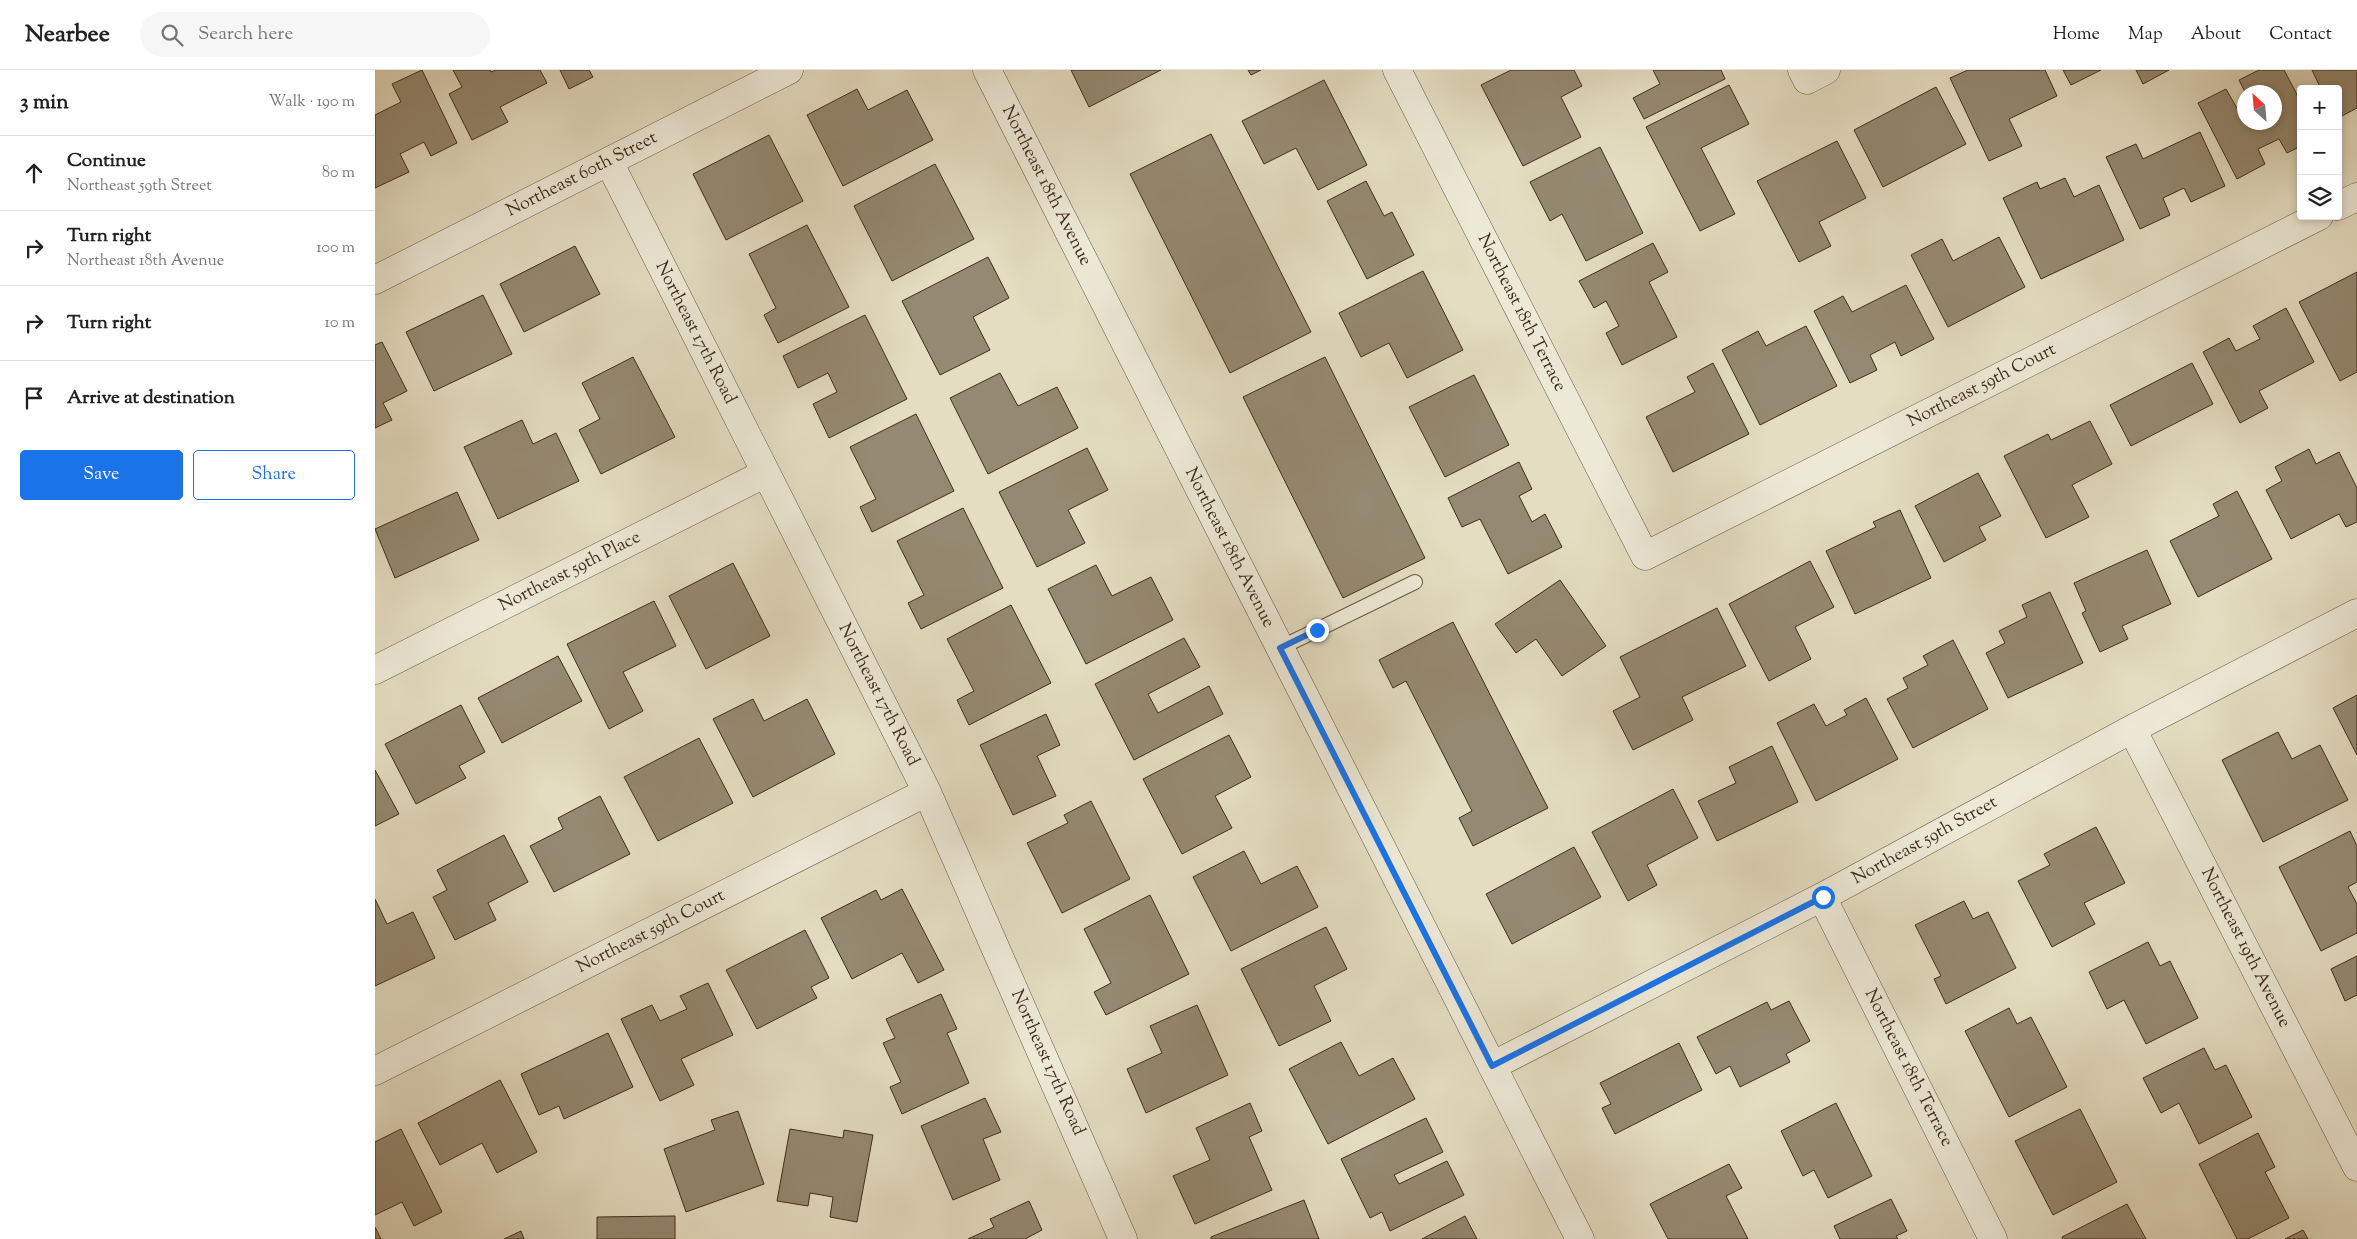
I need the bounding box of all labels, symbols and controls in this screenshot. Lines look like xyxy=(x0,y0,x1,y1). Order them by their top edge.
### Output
search box xyxy=(140,12,490,57)
text: Nearbee xyxy=(25,18,110,52)
icon: search xyxy=(158,21,186,49)
text: Search here xyxy=(198,21,293,48)
text: Home xyxy=(2053,22,2100,48)
text: Map xyxy=(2128,22,2163,48)
text: About xyxy=(2191,22,2241,48)
text: Contact xyxy=(2269,22,2332,48)
north arrow xyxy=(2237,85,2282,130)
map controls xyxy=(2297,85,2342,220)
button: + xyxy=(2297,85,2342,130)
text: 3 min xyxy=(20,88,69,118)
text: Walk · 190 m xyxy=(268,91,355,114)
street label: Northeast 18th Avenue xyxy=(994,101,1098,271)
street label: Northeast 60th Street xyxy=(502,126,662,224)
button: − xyxy=(2297,130,2342,175)
text: Continue xyxy=(67,148,146,175)
icon: ahead xyxy=(20,159,48,187)
text: 80 m xyxy=(322,162,355,185)
text: Northeast 59th Street xyxy=(67,175,212,198)
button: layers xyxy=(2297,175,2342,220)
text: Turn right xyxy=(67,223,151,250)
street label: Northeast 18th Terrace xyxy=(1470,229,1572,397)
icon: right xyxy=(20,234,48,262)
text: 100 m xyxy=(316,237,355,260)
text: Northeast 18th Avenue xyxy=(67,250,224,273)
street label: Northeast 17th Road xyxy=(648,257,742,409)
icon: right xyxy=(20,309,48,337)
text: Turn right xyxy=(67,310,151,337)
text: 10 m xyxy=(325,312,355,335)
street label: Northeast 59th Court xyxy=(1903,337,2061,435)
icon: arrive xyxy=(20,384,48,412)
text: Arrive at destination xyxy=(67,385,235,412)
button: Save xyxy=(20,450,183,500)
button: Share xyxy=(193,450,355,500)
street label: Northeast 18th Avenue xyxy=(1177,463,1281,633)
street label: Northeast 59th Place xyxy=(495,525,645,619)
street label: Northeast 17th Road xyxy=(831,619,925,771)
route end xyxy=(1306,619,1329,642)
street label: Northeast 59th Street xyxy=(1847,790,2003,892)
street label: Northeast 19th Avenue xyxy=(2193,864,2297,1032)
street label: Northeast 59th Court xyxy=(572,883,730,981)
route start xyxy=(1812,886,1835,909)
street label: Northeast 18th Terrace xyxy=(1857,984,1959,1152)
street label: Northeast 17th Road xyxy=(1003,986,1091,1140)

